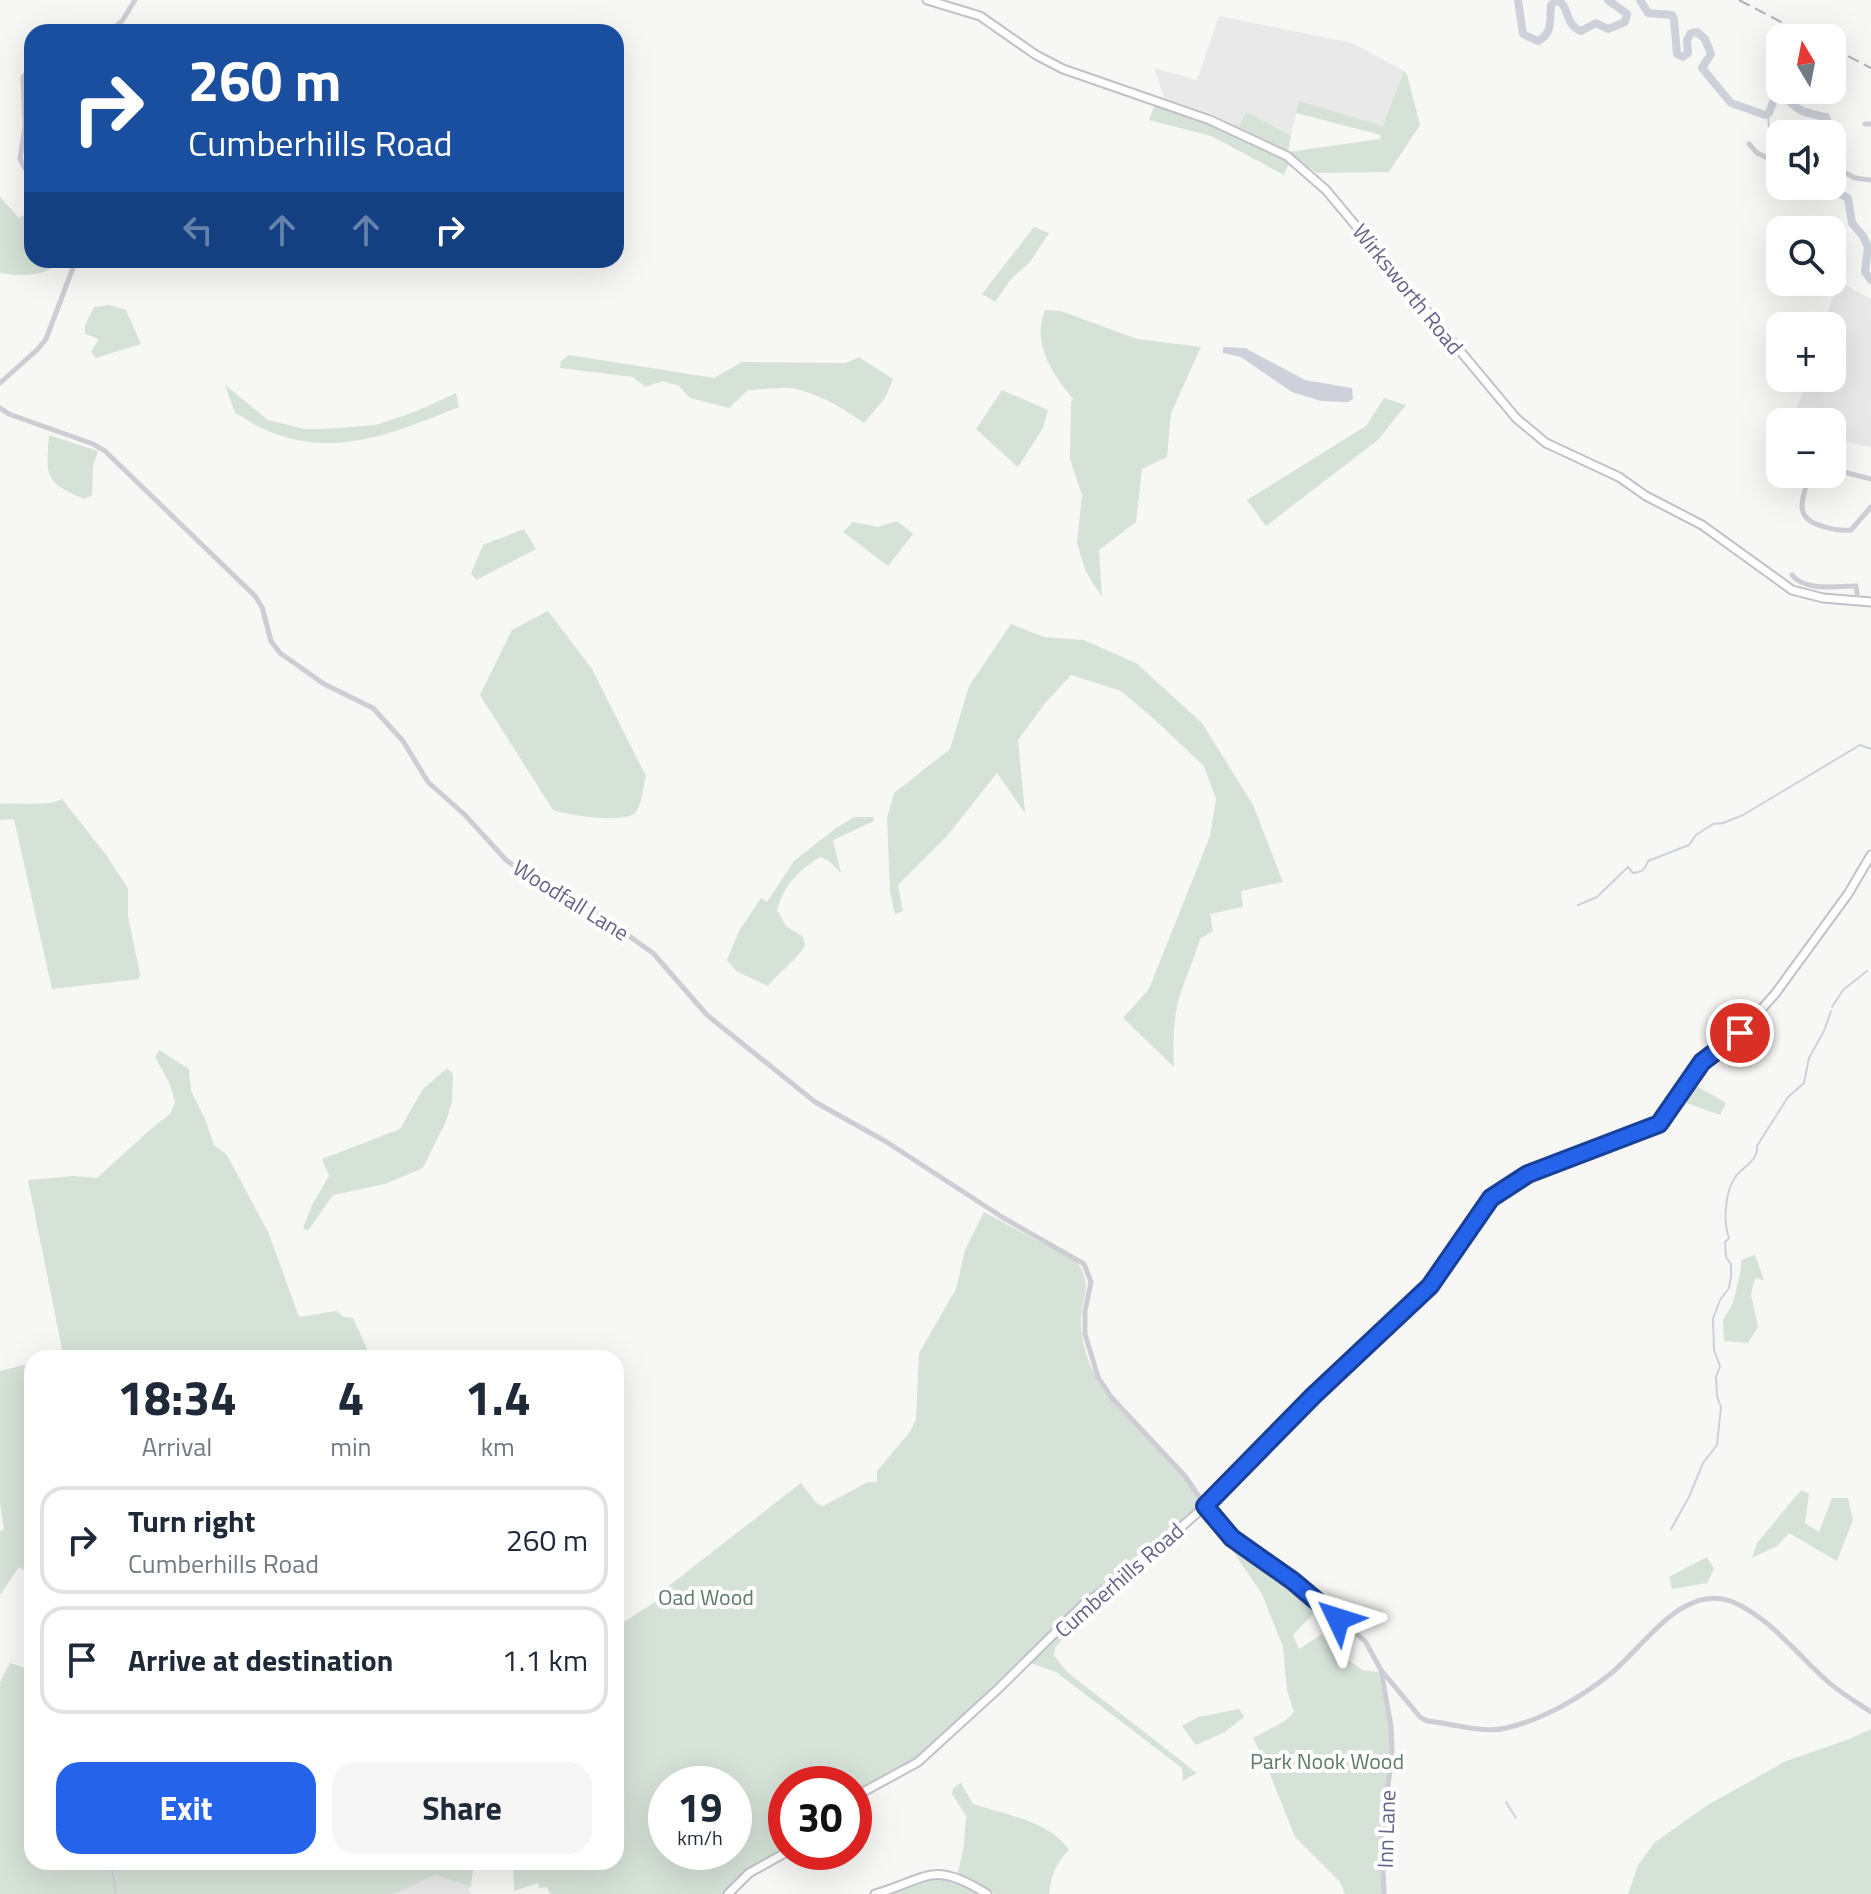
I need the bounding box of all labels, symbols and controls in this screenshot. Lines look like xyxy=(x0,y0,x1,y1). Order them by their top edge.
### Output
north arrow xyxy=(1766,24,1846,104)
map controls xyxy=(1766,24,1846,488)
text: 260 m xyxy=(188,38,341,123)
icon: right xyxy=(56,56,160,160)
text: Cumberhills Road xyxy=(188,115,452,170)
button: sound xyxy=(1766,120,1846,200)
icon: left xyxy=(176,208,220,252)
icon: ahead xyxy=(260,208,304,252)
icon: ahead xyxy=(344,208,388,252)
icon: right xyxy=(428,208,472,252)
street label: Wirksworth Road xyxy=(1344,216,1472,362)
button: search xyxy=(1766,216,1846,296)
button: + xyxy=(1766,312,1846,392)
button: − xyxy=(1766,408,1846,488)
street label: Woodfall Lane xyxy=(506,851,636,949)
pin xyxy=(1706,999,1774,1067)
icon: arrive xyxy=(1718,1011,1762,1055)
text: 18:34 xyxy=(117,1361,237,1434)
text: 4 xyxy=(337,1361,364,1434)
text: 1.4 xyxy=(465,1361,531,1434)
text: Arrival xyxy=(142,1427,212,1466)
text: min xyxy=(330,1427,372,1466)
text: km xyxy=(481,1427,515,1466)
text: Turn right xyxy=(128,1498,256,1544)
street label: Cumberhills Road xyxy=(1047,1514,1191,1646)
text: 260 m xyxy=(506,1517,588,1563)
icon: right xyxy=(60,1518,104,1562)
text: Cumberhills Road xyxy=(128,1544,319,1583)
position arrow xyxy=(1296,1577,1380,1661)
park label: Oad Wood xyxy=(658,1580,754,1614)
text: Arrive at destination xyxy=(128,1637,393,1683)
text: 1.1 km xyxy=(502,1637,588,1683)
icon: arrive xyxy=(60,1638,104,1682)
park label: Park Nook Wood xyxy=(1250,1744,1404,1778)
button: Exit xyxy=(56,1762,316,1854)
button: Share xyxy=(332,1762,592,1854)
speed limit sign: 30 xyxy=(768,1766,872,1870)
text: 19 xyxy=(678,1777,722,1838)
street label: Inn Lane xyxy=(1368,1789,1404,1869)
text: km/h xyxy=(677,1822,723,1853)

